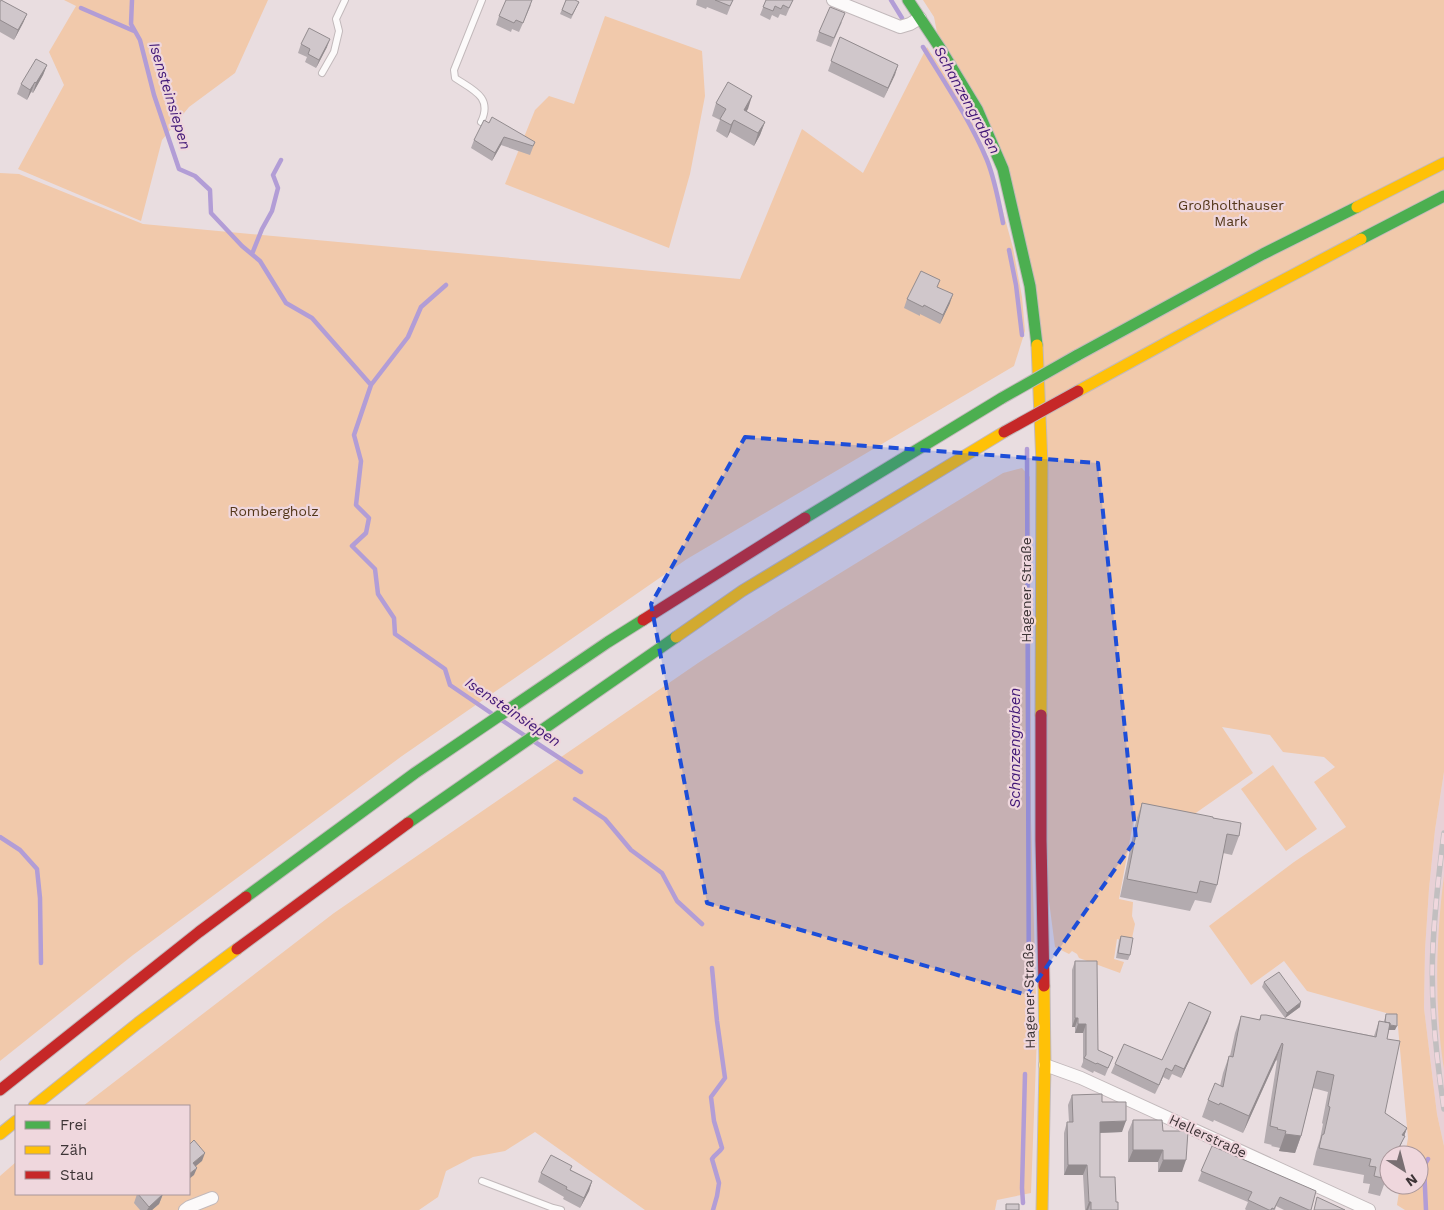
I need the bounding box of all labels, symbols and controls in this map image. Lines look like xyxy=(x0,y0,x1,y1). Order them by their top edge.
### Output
water label: Isensteinsiepen xyxy=(145,40,195,152)
water label: Schanzengraben xyxy=(930,43,1004,157)
park label: Großholthauser Mark xyxy=(1178,197,1284,229)
park label: Rombergholz xyxy=(229,503,319,519)
street label: Hagener Straße xyxy=(1018,537,1034,643)
water label: Isensteinsiepen xyxy=(462,673,564,751)
water label: Schanzengraben xyxy=(1006,688,1024,808)
street label: Hagener Straße xyxy=(1020,943,1038,1049)
legend xyxy=(15,1105,190,1195)
street label: Hellerstraße xyxy=(1167,1111,1249,1161)
text: Frei xyxy=(60,1116,87,1134)
text: Zäh xyxy=(60,1141,87,1159)
north arrow xyxy=(1379,1145,1429,1195)
text: Stau xyxy=(60,1166,94,1184)
text: N xyxy=(1403,1171,1421,1190)

